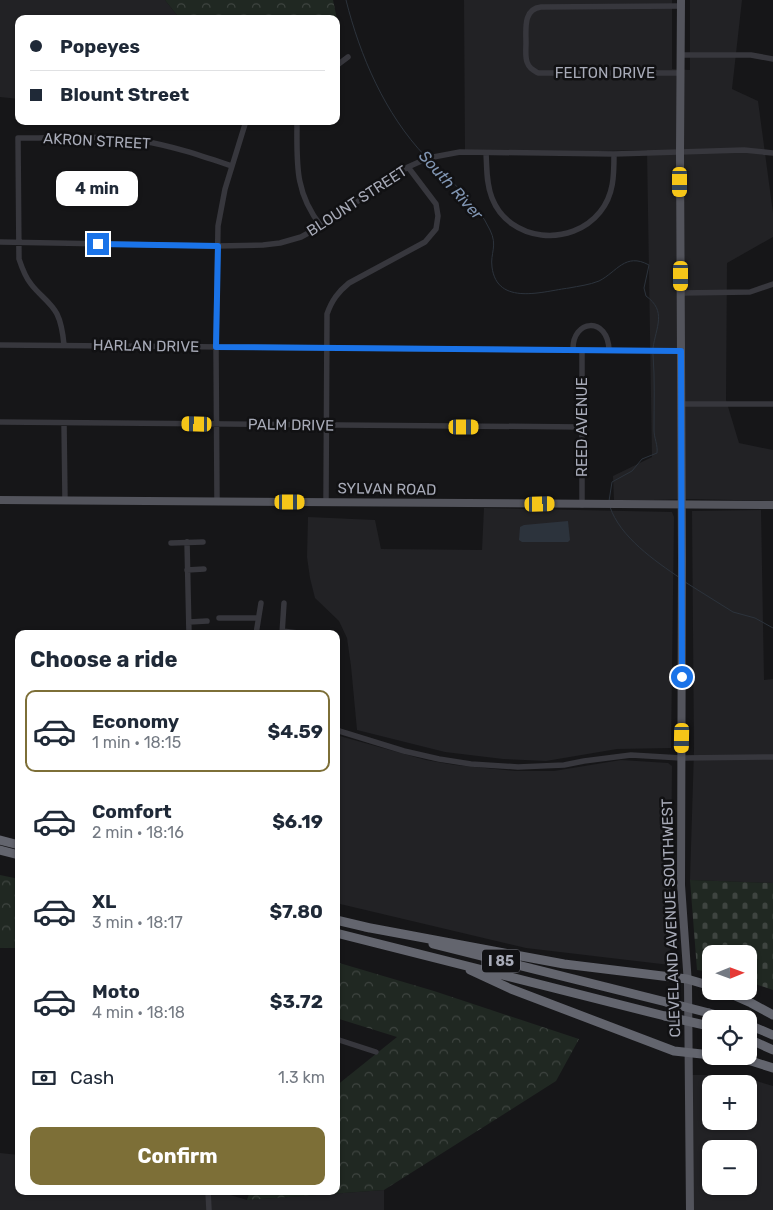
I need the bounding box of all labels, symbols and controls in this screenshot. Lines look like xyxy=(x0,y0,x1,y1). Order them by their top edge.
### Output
text: Popeyes xyxy=(60,35,140,58)
street label: FELTON DRIVE xyxy=(555,64,655,82)
text: Blount Street xyxy=(60,83,189,106)
street label: AKRON STREET xyxy=(43,129,152,153)
water label: South River xyxy=(415,146,488,224)
street label: BLOUNT STREET xyxy=(303,162,411,240)
car xyxy=(672,167,687,197)
callout: 4 min xyxy=(57,172,139,206)
text: 4 min xyxy=(75,179,119,198)
route end xyxy=(87,233,109,255)
car xyxy=(673,261,688,291)
street label: HARLAN DRIVE xyxy=(93,336,199,356)
street label: REED AVENUE xyxy=(573,377,591,477)
street label: PALM DRIVE xyxy=(248,415,334,435)
car xyxy=(181,416,212,432)
car xyxy=(449,420,479,435)
street label: SYLVAN ROAD xyxy=(337,479,437,499)
car xyxy=(275,495,305,510)
car xyxy=(524,496,555,512)
text: Choose a ride xyxy=(30,646,177,673)
route start xyxy=(671,666,693,688)
icon: car xyxy=(32,709,77,754)
text: Economy xyxy=(92,710,179,733)
text: $4.59 xyxy=(268,720,323,743)
car xyxy=(674,723,689,753)
text: 1 min · 18:15 xyxy=(92,733,181,752)
street label: CLEVELAND AVENUE SOUTHWEST xyxy=(658,798,684,1038)
icon: car xyxy=(32,799,77,844)
text: Comfort xyxy=(92,800,172,823)
text: $6.19 xyxy=(272,810,323,833)
text: 2 min · 18:16 xyxy=(92,823,184,842)
icon: car xyxy=(32,889,77,934)
text: XL xyxy=(92,890,116,913)
text: $7.80 xyxy=(269,900,323,923)
text: 3 min · 18:17 xyxy=(92,913,183,932)
north arrow xyxy=(702,945,758,1000)
map controls xyxy=(702,945,757,1195)
road number: I 85 xyxy=(482,949,520,972)
icon: car xyxy=(32,979,77,1024)
text: Moto xyxy=(92,980,140,1003)
text: $3.72 xyxy=(270,990,323,1013)
text: 4 min · 18:18 xyxy=(92,1003,185,1022)
button: locate xyxy=(702,1010,757,1065)
icon: cash xyxy=(30,1064,58,1092)
text: Cash xyxy=(70,1066,114,1089)
text: 1.3 km xyxy=(278,1068,325,1087)
button: + xyxy=(702,1075,757,1130)
button: Confirm xyxy=(30,1127,325,1185)
button: − xyxy=(702,1140,757,1195)

